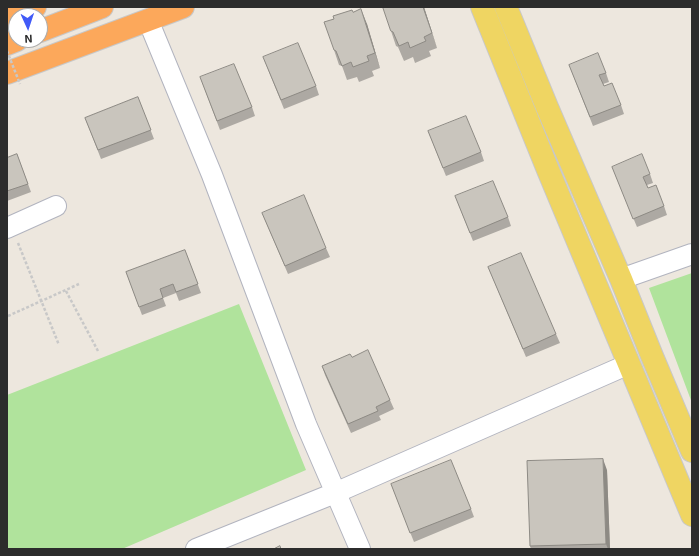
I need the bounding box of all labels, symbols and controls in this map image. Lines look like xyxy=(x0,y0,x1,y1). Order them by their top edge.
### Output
north arrow xyxy=(8,8,48,48)
text: N xyxy=(24,33,33,46)

